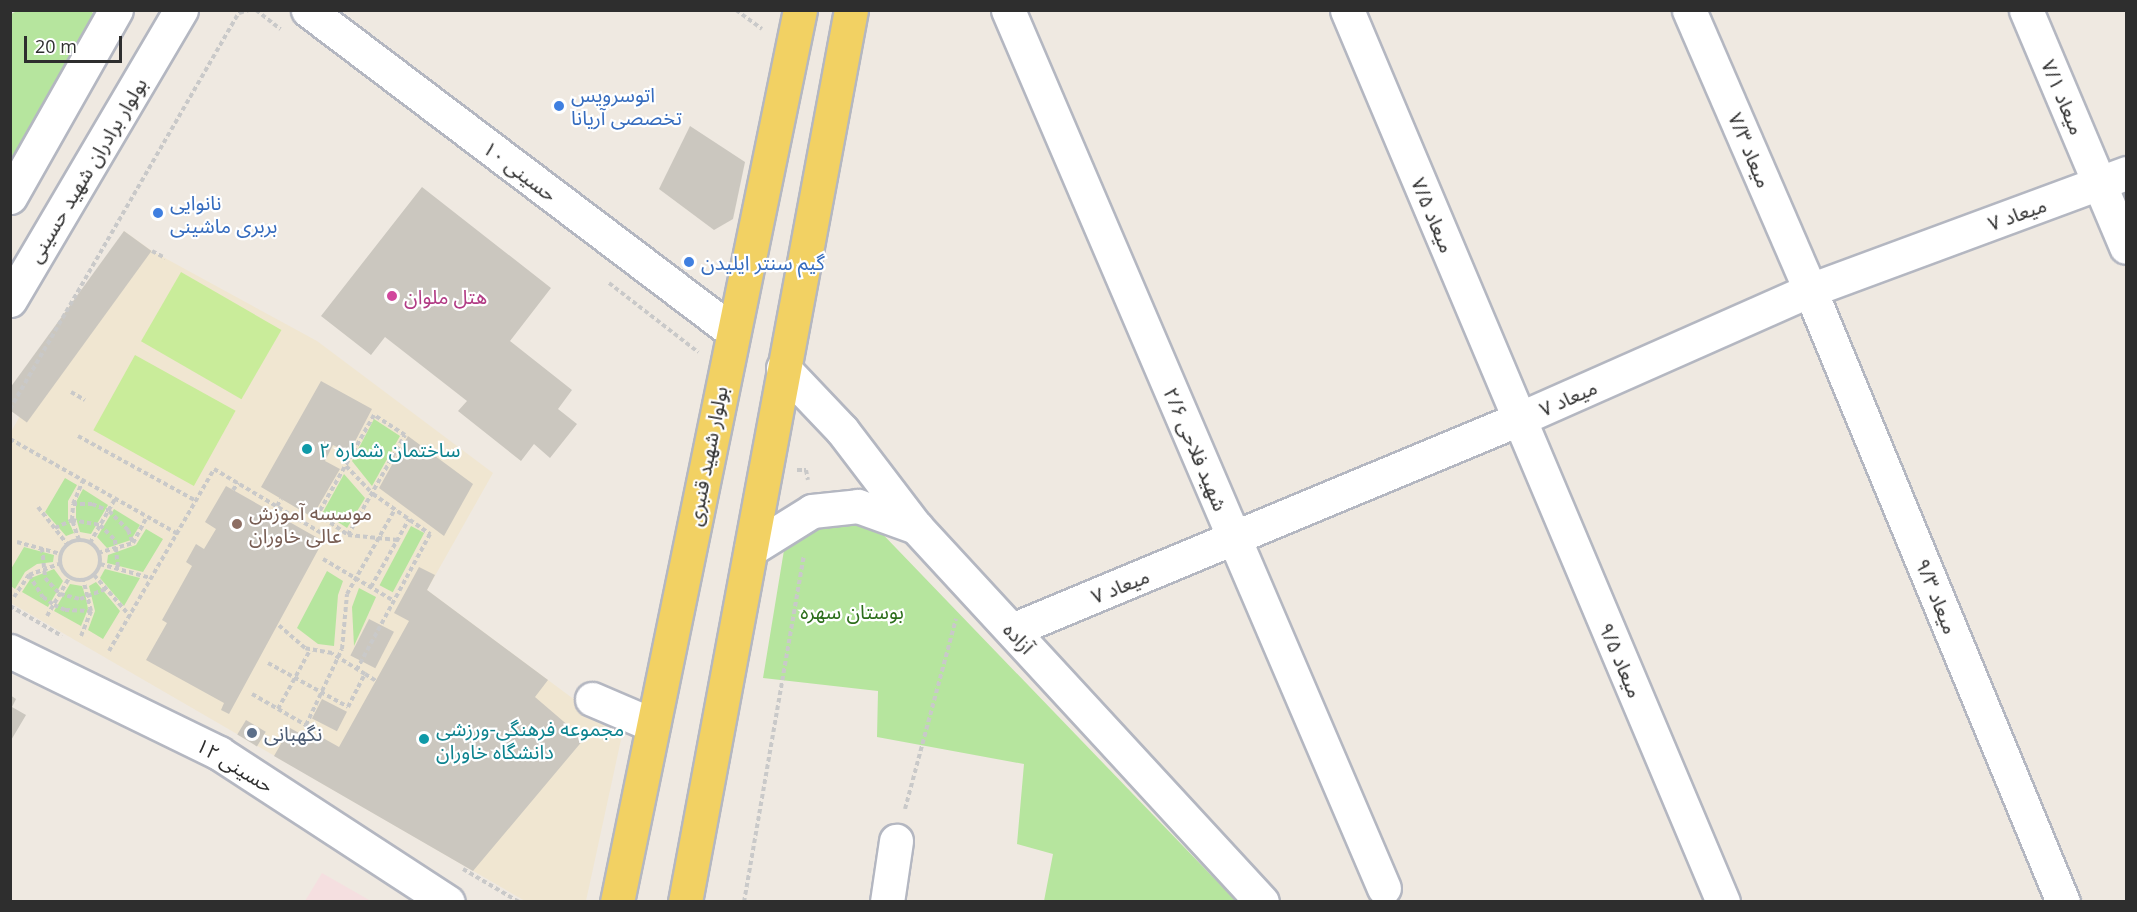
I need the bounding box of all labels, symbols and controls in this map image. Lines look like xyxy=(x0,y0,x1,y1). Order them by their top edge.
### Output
scale bar xyxy=(27,24,124,62)
text: 20 m xyxy=(35,34,77,58)
street label: میعاد ۷/۱ xyxy=(2036,56,2090,138)
street label: بولوار برادران شهید حسینی xyxy=(22,73,152,267)
place label: اتوسرویس تخصصی آریانا xyxy=(571,83,682,130)
marker: اتوسرویس تخصصی آریانا xyxy=(552,99,566,113)
street label: میعاد ۷/۳ xyxy=(1723,109,1777,191)
street label: حسینی ۱۰ xyxy=(478,136,562,206)
street label: میعاد ۷/۵ xyxy=(1406,174,1460,256)
place label: نانوایی بربری ماشینی xyxy=(170,190,277,237)
street label: میعاد ۷ xyxy=(1985,192,2049,236)
marker: نانوایی بربری ماشینی xyxy=(151,206,165,220)
place label: گیم سنتر ایلیدن xyxy=(701,250,825,274)
marker: گیم سنتر ایلیدن xyxy=(682,255,696,269)
place label: هتل ملوان xyxy=(404,284,487,308)
marker: هتل ملوان xyxy=(385,289,399,303)
street label: میعاد ۷ xyxy=(1536,375,1600,421)
street label: بولوار شهید قنبری xyxy=(682,384,732,528)
street label: شهید فلاحی ۲/۶ xyxy=(1159,384,1233,514)
place label: ساختمان شماره ۲ xyxy=(319,437,460,461)
marker: ساختمان شماره ۲ xyxy=(300,442,314,456)
place label: موسسه آموزش عالی خاوران xyxy=(249,500,372,547)
marker: موسسه آموزش عالی خاوران xyxy=(230,517,244,531)
street label: میعاد ۹/۳ xyxy=(1911,555,1963,637)
street label: میعاد ۷ xyxy=(1088,564,1152,608)
park label: بوستان سهره xyxy=(800,599,904,623)
street label: آزاده xyxy=(999,617,1039,659)
street label: میعاد ۹/۵ xyxy=(1594,619,1648,701)
place label: مجموعه فرهنگی-ورزشی دانشگاه خاوران xyxy=(436,716,624,763)
place label: نگهبانی xyxy=(264,721,322,745)
marker: نگهبانی xyxy=(245,726,259,740)
marker: مجموعه فرهنگی-ورزشی دانشگاه خاوران xyxy=(417,732,431,746)
street label: حسینی ۱۲ xyxy=(192,733,278,797)

